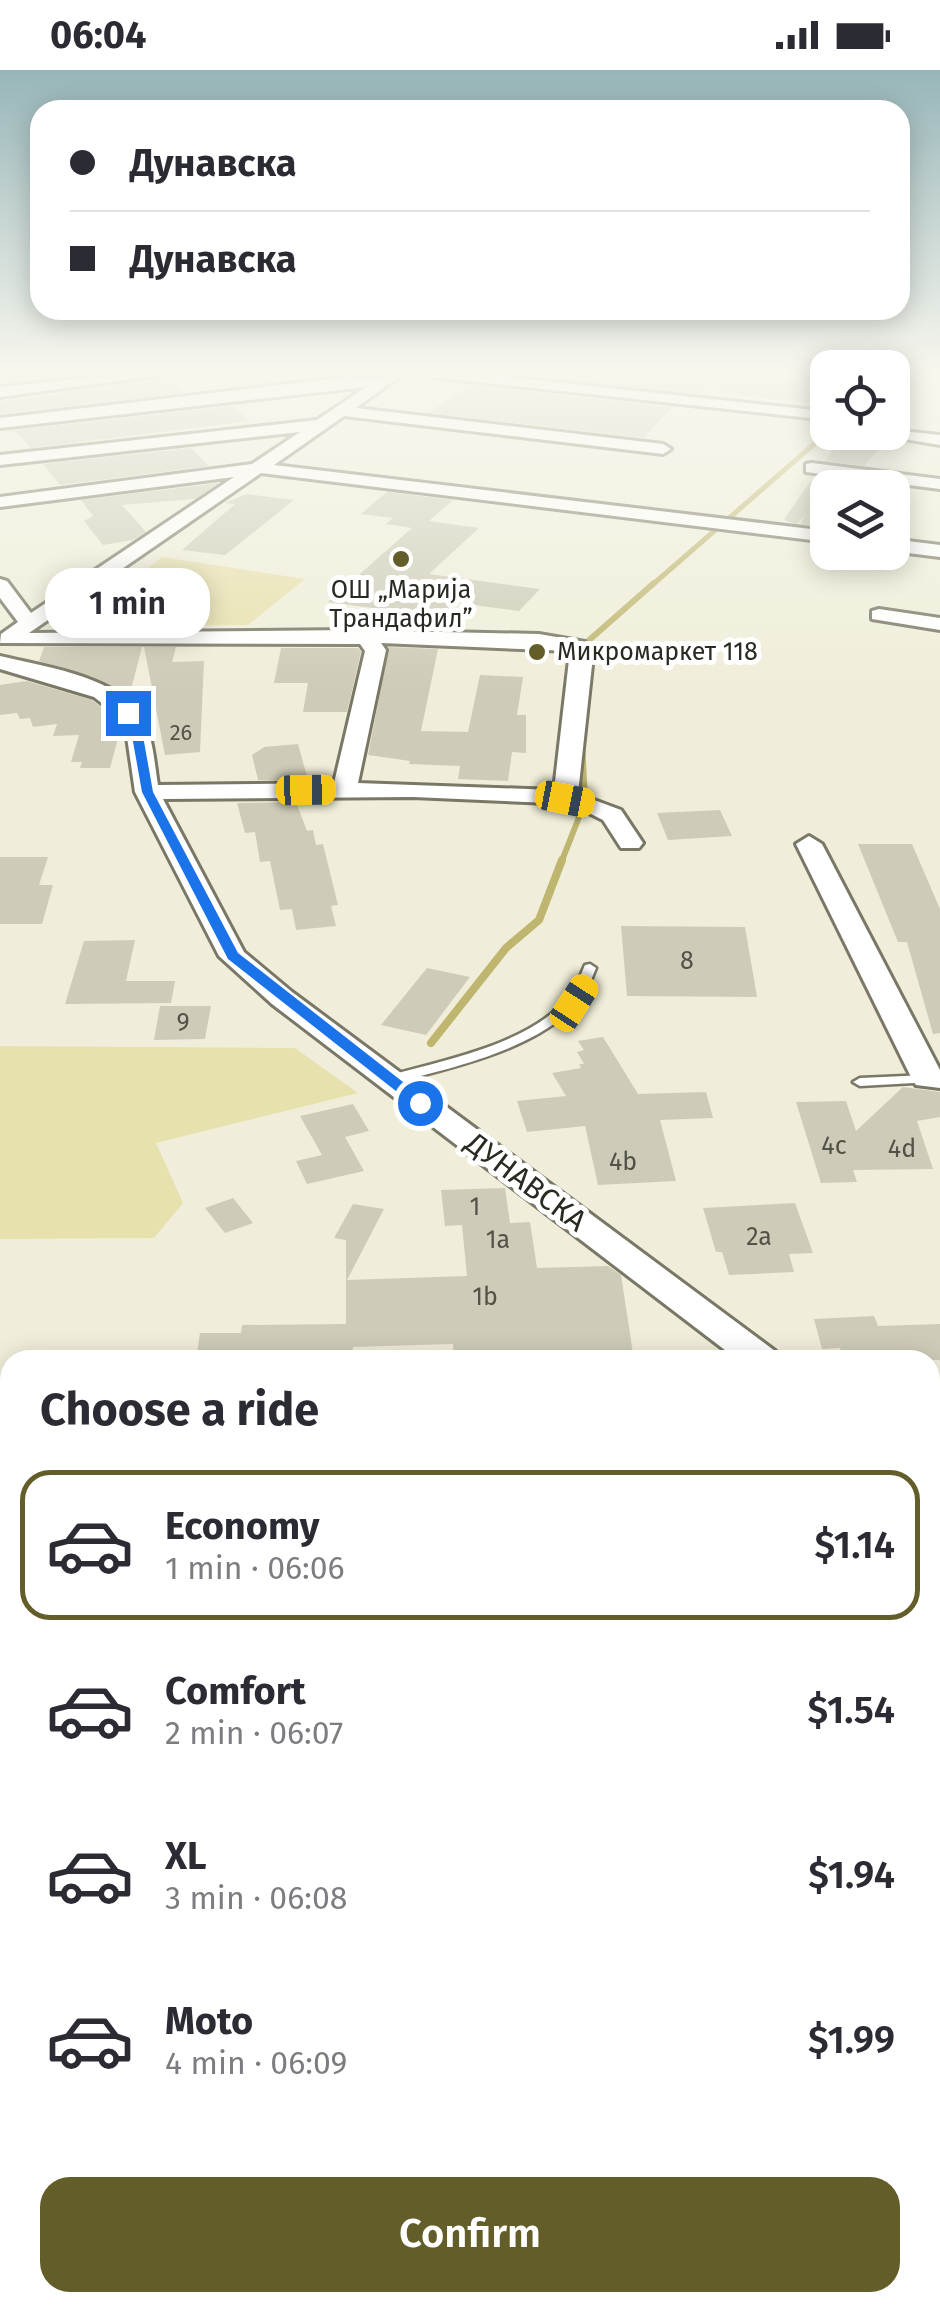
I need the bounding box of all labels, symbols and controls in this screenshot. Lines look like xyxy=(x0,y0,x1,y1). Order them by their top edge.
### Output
text: 06:04 xyxy=(50,12,146,58)
text: Дунавска xyxy=(130,140,297,186)
text: Дунавска xyxy=(130,236,297,282)
map controls xyxy=(810,350,910,570)
button: locate xyxy=(810,350,910,450)
button: layers xyxy=(810,470,910,570)
marker: ОШ „Марија Трандафил” xyxy=(390,548,412,570)
callout: 1 min xyxy=(46,568,210,638)
place label: ОШ „Марија Трандафил” xyxy=(329,575,473,634)
text: 1 min xyxy=(89,584,166,622)
place label: Микромаркет 118 xyxy=(557,637,758,667)
marker: Микромаркет 118 xyxy=(526,641,548,663)
route end xyxy=(106,691,151,736)
house number: 26 xyxy=(170,719,192,746)
car xyxy=(276,774,336,806)
car xyxy=(533,779,597,819)
house number: 8 xyxy=(680,946,694,976)
car xyxy=(545,970,603,1036)
house number: 9 xyxy=(176,1008,190,1038)
route start xyxy=(398,1081,443,1126)
street label: ДУНАВСКА xyxy=(458,1124,594,1240)
house number: 4c xyxy=(821,1131,847,1161)
house number: 4d xyxy=(888,1134,916,1164)
house number: 4b xyxy=(609,1147,637,1177)
house number: 1 xyxy=(470,1192,480,1222)
house number: 2a xyxy=(746,1222,772,1252)
house number: 1a xyxy=(486,1225,510,1255)
house number: 1b xyxy=(472,1282,498,1312)
text: Choose a ride xyxy=(40,1383,319,1437)
icon: car xyxy=(45,1500,135,1590)
text: Economy xyxy=(165,1503,320,1549)
text: $1.14 xyxy=(814,1522,895,1568)
text: 1 min · 06:06 xyxy=(165,1549,345,1587)
icon: car xyxy=(45,1665,135,1755)
text: Comfort xyxy=(165,1668,306,1714)
text: $1.54 xyxy=(808,1687,895,1733)
text: 2 min · 06:07 xyxy=(165,1714,343,1752)
icon: car xyxy=(45,1830,135,1920)
text: XL xyxy=(165,1833,207,1879)
text: $1.94 xyxy=(808,1852,895,1898)
text: 3 min · 06:08 xyxy=(165,1879,347,1917)
icon: car xyxy=(45,1995,135,2085)
text: Moto xyxy=(165,1998,253,2044)
text: $1.99 xyxy=(808,2017,895,2063)
text: 4 min · 06:09 xyxy=(165,2044,347,2082)
button: Confirm xyxy=(40,2177,900,2292)

